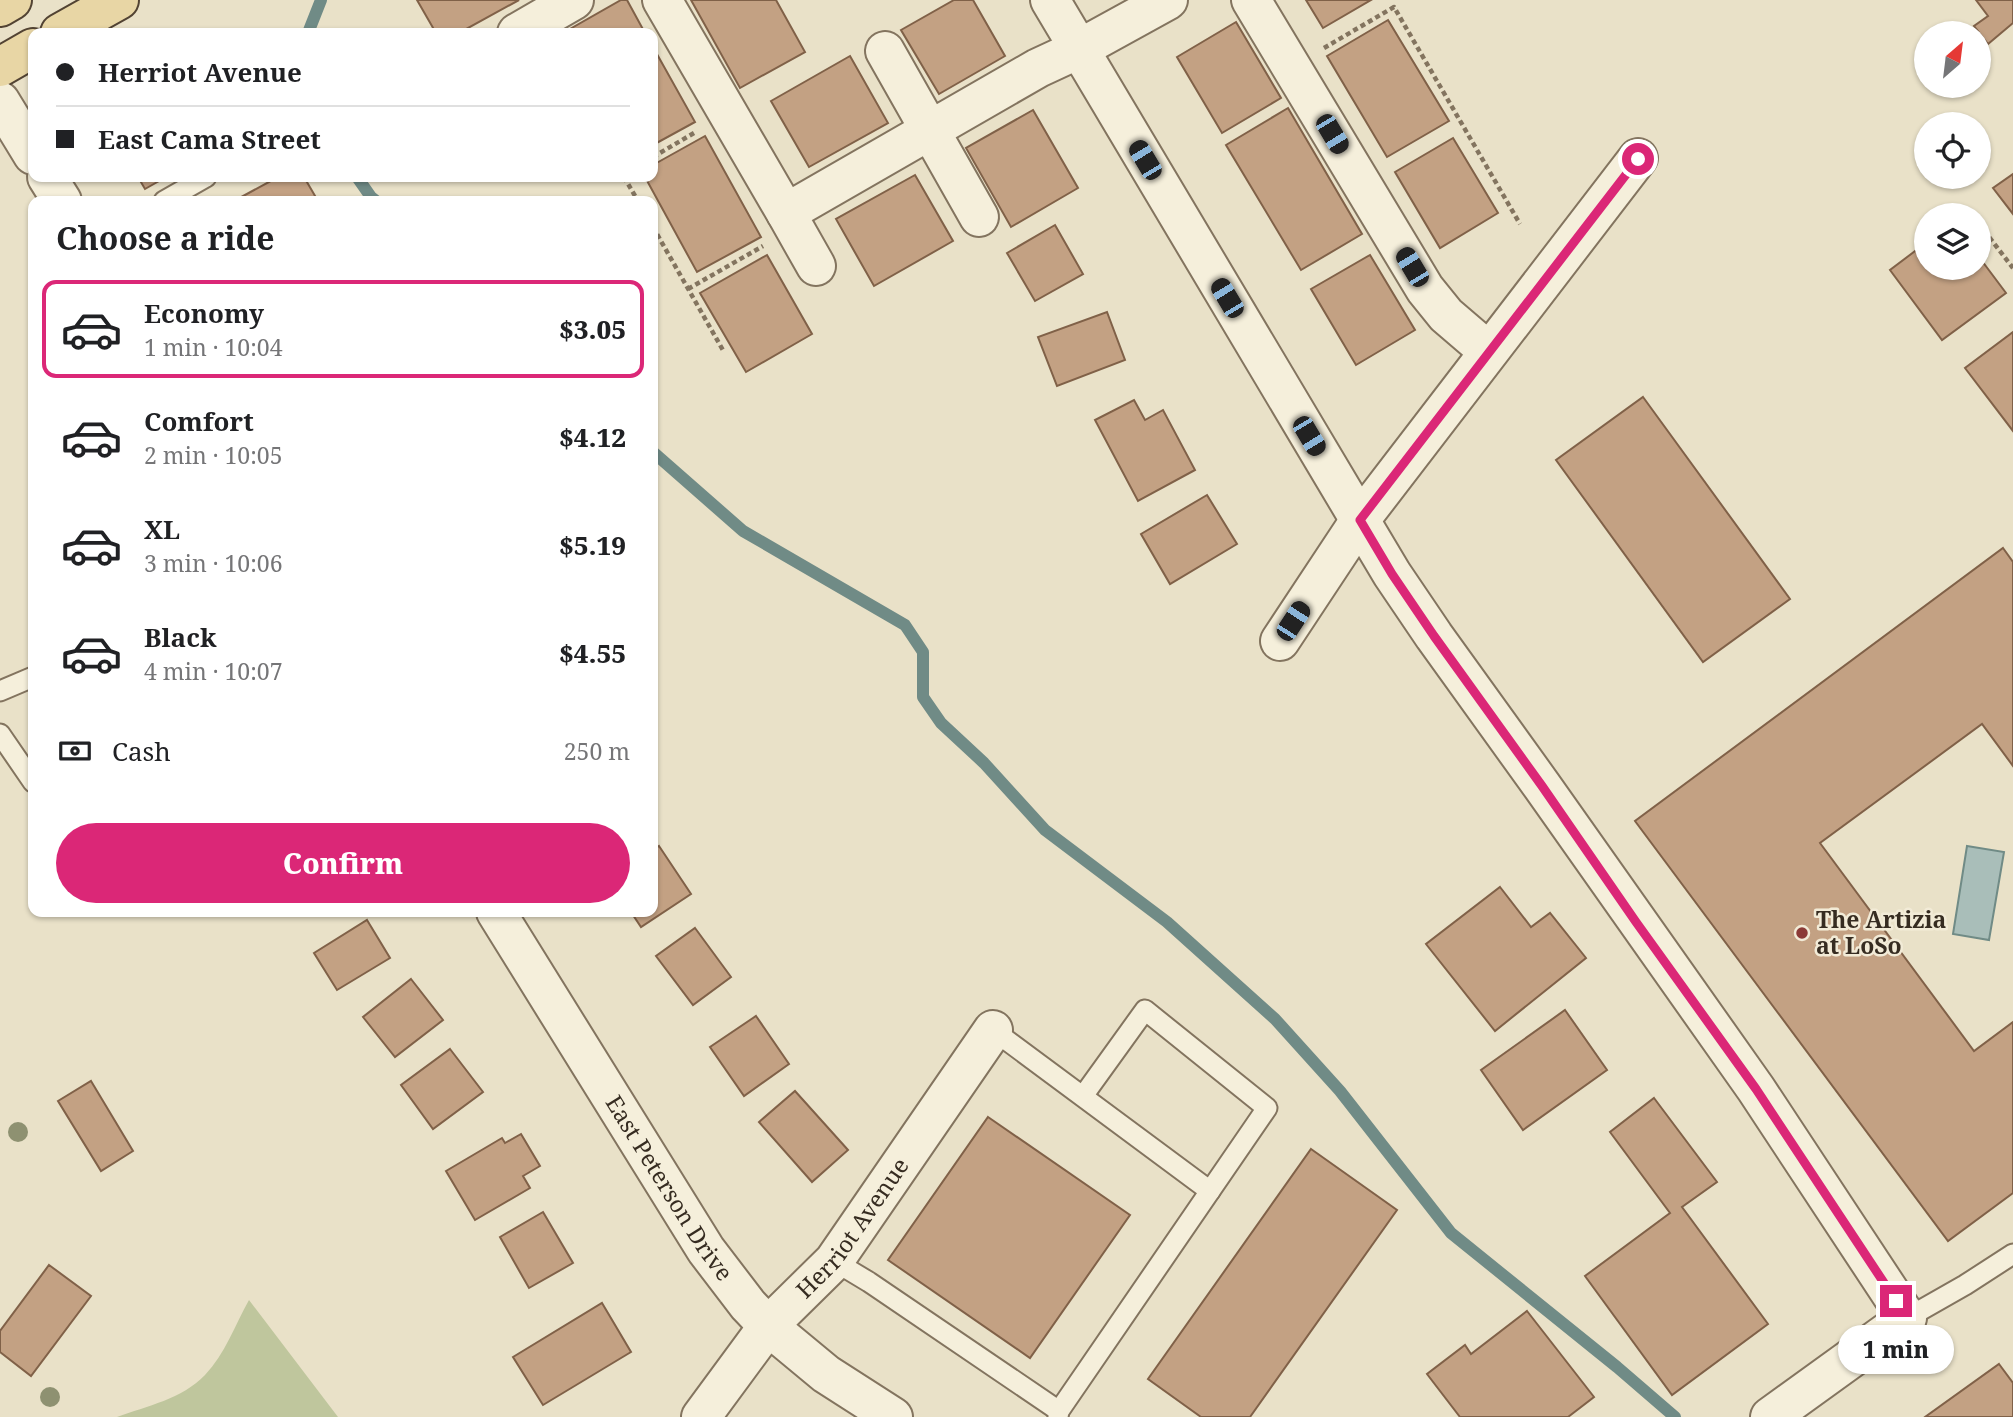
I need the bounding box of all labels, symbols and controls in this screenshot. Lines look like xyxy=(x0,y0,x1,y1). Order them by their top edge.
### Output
north arrow xyxy=(1914,21,1992,98)
map controls xyxy=(1914,21,1991,280)
text: Herriot Avenue xyxy=(98,54,302,90)
car xyxy=(1313,111,1352,157)
button: locate xyxy=(1914,112,1991,189)
text: East Cama Street xyxy=(98,121,321,157)
car xyxy=(1126,137,1165,183)
route start xyxy=(1622,143,1654,175)
button: layers xyxy=(1914,203,1991,280)
text: Choose a ride xyxy=(56,216,275,259)
car xyxy=(1393,244,1432,290)
car xyxy=(1208,275,1247,321)
text: Economy xyxy=(144,295,264,331)
icon: car xyxy=(60,298,123,361)
text: $3.05 xyxy=(559,311,626,347)
text: 1 min · 10:04 xyxy=(144,331,282,363)
text: Comfort xyxy=(144,403,254,439)
icon: car xyxy=(60,406,123,469)
car xyxy=(1290,413,1329,459)
text: $4.12 xyxy=(559,419,626,455)
text: 2 min · 10:05 xyxy=(144,439,282,471)
text: XL xyxy=(144,511,180,547)
icon: car xyxy=(60,514,123,577)
text: $5.19 xyxy=(559,527,626,563)
text: 3 min · 10:06 xyxy=(144,547,282,579)
car xyxy=(1273,598,1314,644)
text: Black xyxy=(144,619,217,655)
icon: car xyxy=(60,622,123,685)
text: $4.55 xyxy=(559,635,626,671)
text: 4 min · 10:07 xyxy=(144,655,282,687)
icon: cash xyxy=(56,732,94,770)
text: Cash xyxy=(112,733,171,769)
text: 250 m xyxy=(564,735,630,767)
button: Confirm xyxy=(56,823,630,903)
place label: The Artizia at LoSo xyxy=(1816,903,1947,961)
marker: The Artizia at LoSo xyxy=(1794,925,1810,941)
street label: East Peterson Drive xyxy=(599,1089,741,1287)
street label: Herriot Avenue xyxy=(788,1151,916,1305)
route end xyxy=(1880,1285,1912,1317)
callout: 1 min xyxy=(1838,1326,1954,1374)
text: 1 min xyxy=(1863,1333,1929,1365)

